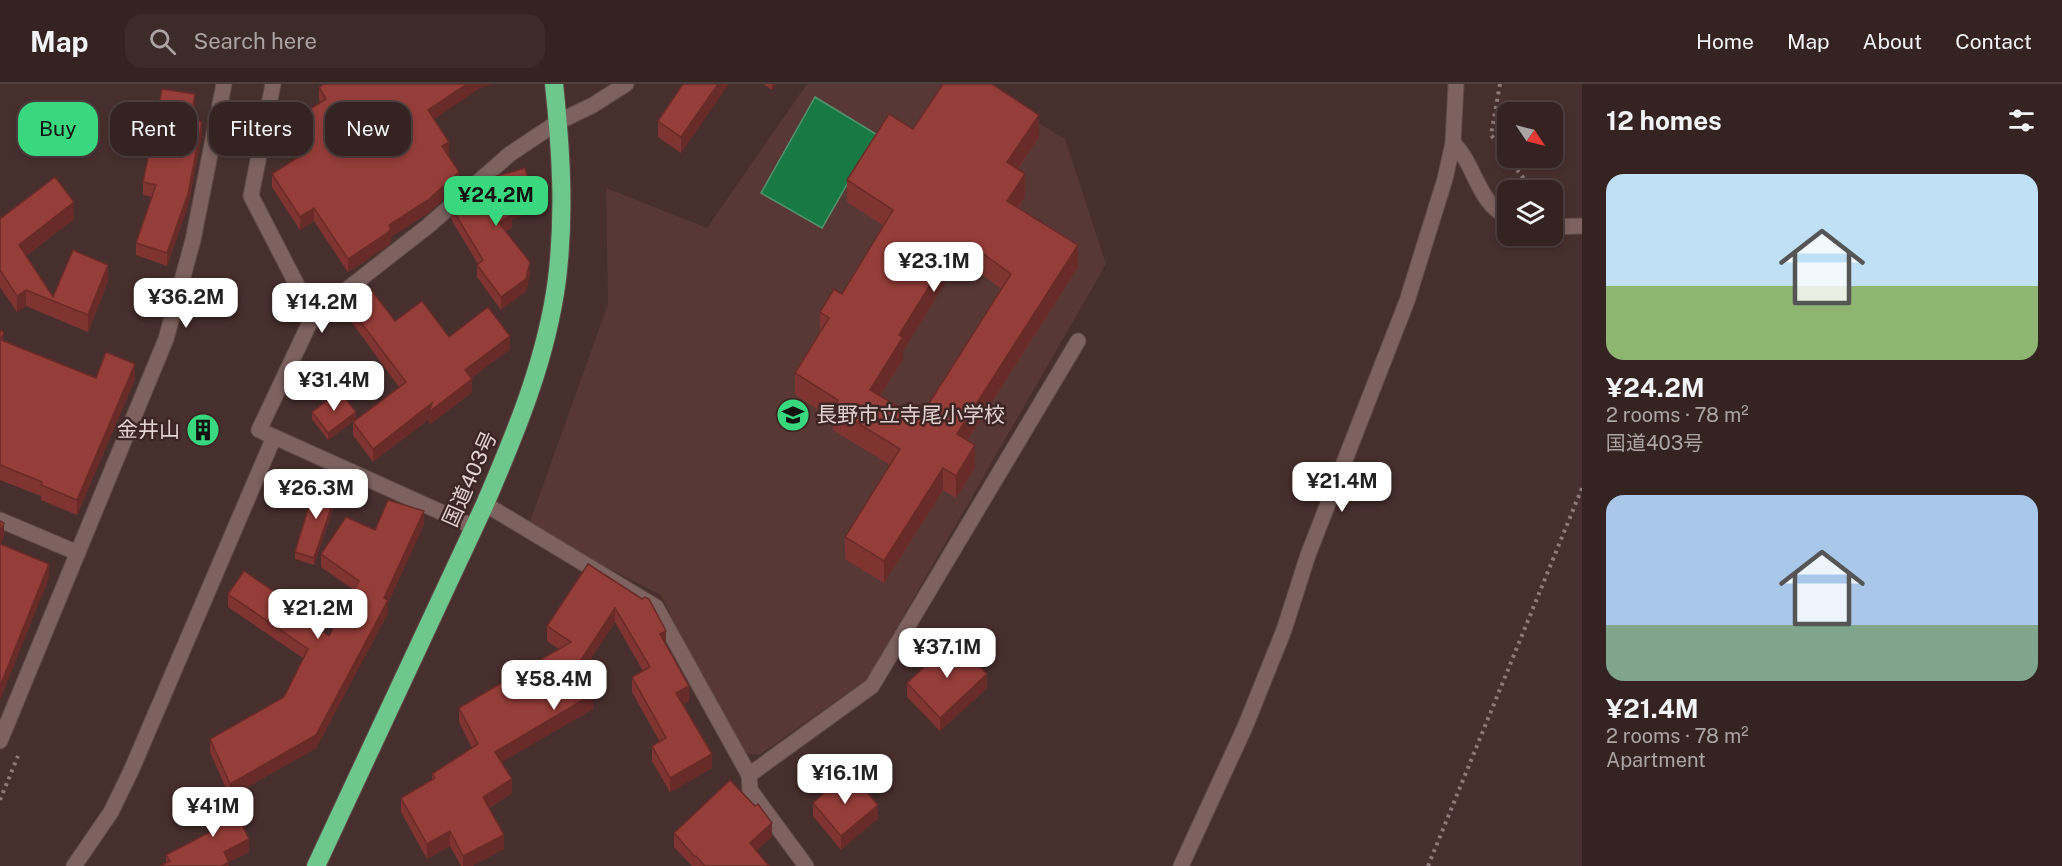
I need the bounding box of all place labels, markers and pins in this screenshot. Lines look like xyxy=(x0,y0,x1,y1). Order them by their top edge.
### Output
pin: ¥24.2M xyxy=(447,176,545,227)
pin: ¥23.1M xyxy=(885,242,983,293)
pin: ¥36.2M xyxy=(137,278,235,329)
pin: ¥14.2M xyxy=(273,283,371,334)
pin: ¥31.4M xyxy=(285,361,383,412)
school or university icon: 長野市立寺尾小学校 xyxy=(775,397,811,433)
place label: 長野市立寺尾小学校 xyxy=(816,402,1005,427)
building icon: 金井山 xyxy=(185,412,221,448)
place label: 金井山 xyxy=(117,417,180,442)
pin: ¥21.4M xyxy=(1293,462,1391,513)
pin: ¥26.3M xyxy=(267,469,365,520)
pin: ¥21.2M xyxy=(269,589,367,640)
pin: ¥37.1M xyxy=(898,628,996,679)
pin: ¥58.4M xyxy=(505,660,603,711)
pin: ¥16.1M xyxy=(796,754,894,805)
pin: ¥41M xyxy=(177,787,249,838)

